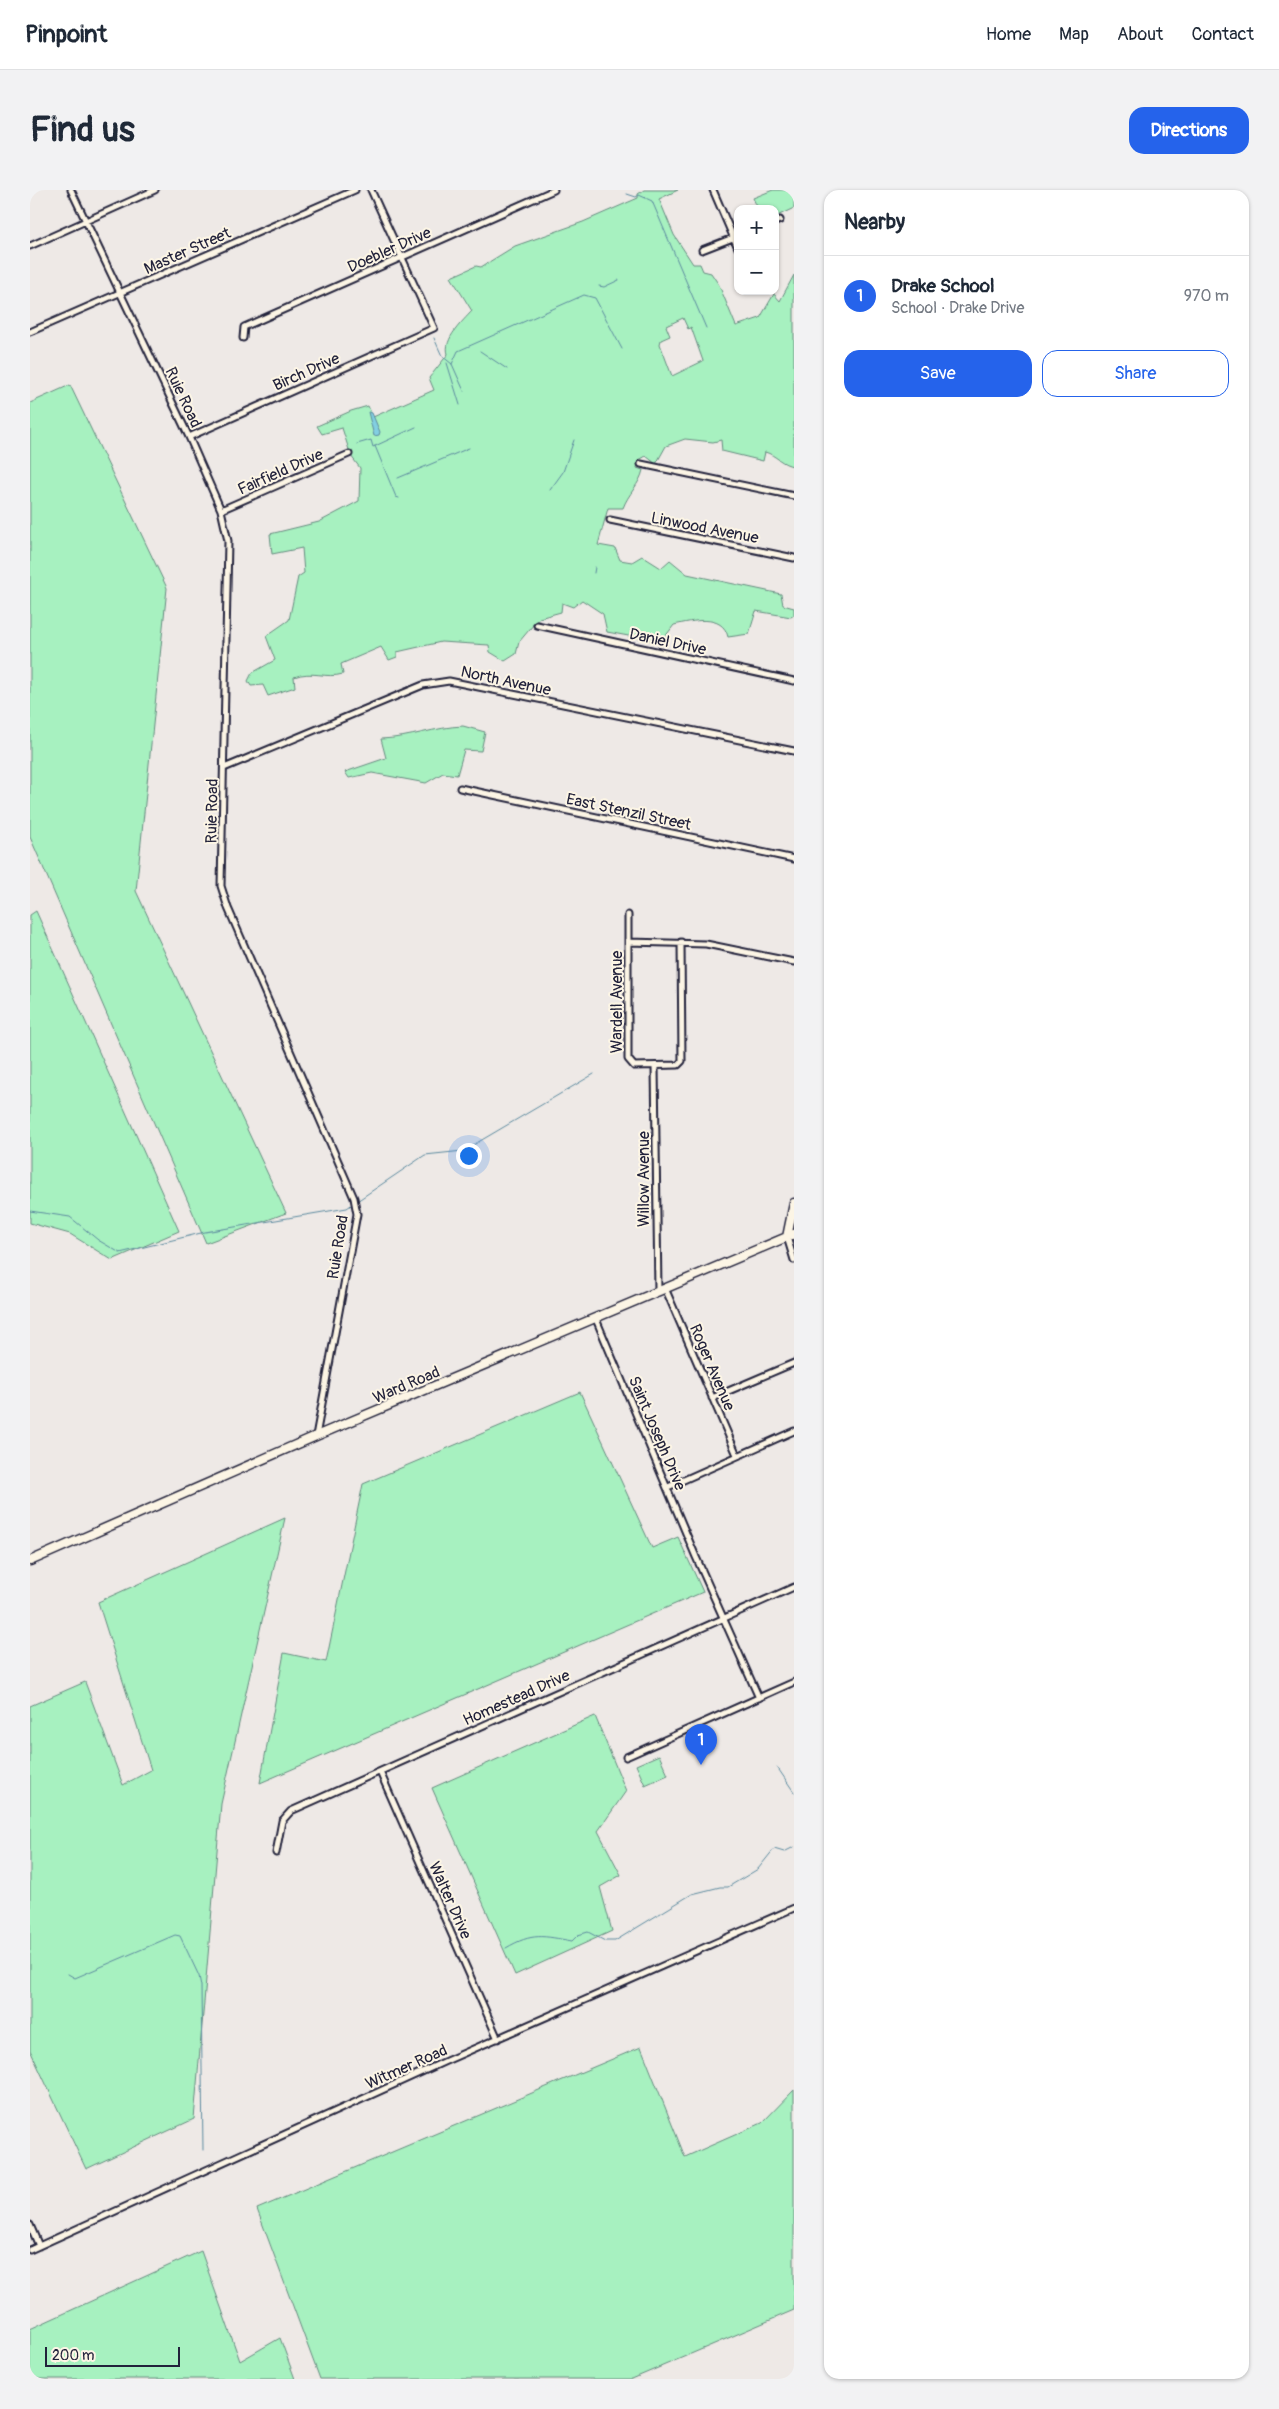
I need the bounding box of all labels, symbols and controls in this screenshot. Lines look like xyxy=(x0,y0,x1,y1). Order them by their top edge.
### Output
text: Pinpoint xyxy=(25,20,107,49)
text: Home xyxy=(986,23,1031,46)
text: Map xyxy=(1059,23,1089,46)
text: About xyxy=(1117,23,1163,46)
text: Contact xyxy=(1191,23,1254,46)
button: Directions xyxy=(1129,107,1249,154)
text: Find us xyxy=(30,108,135,152)
map controls xyxy=(734,205,779,295)
button: + xyxy=(734,205,779,250)
text: Nearby xyxy=(844,209,905,236)
street label: Master Street xyxy=(141,223,234,279)
street label: Doebler Drive xyxy=(344,223,434,277)
button: − xyxy=(734,250,779,295)
text: Drake School xyxy=(891,274,995,298)
text: 1 xyxy=(857,286,863,306)
text: 970 m xyxy=(1184,286,1229,306)
text: School · Drake Drive xyxy=(891,298,1024,318)
street label: Birch Drive xyxy=(270,348,343,395)
button: Save xyxy=(844,350,1032,397)
button: Share xyxy=(1042,350,1229,397)
street label: Ruie Road xyxy=(160,364,206,431)
street label: Fairfield Drive xyxy=(235,444,326,500)
street label: Linwood Avenue xyxy=(649,508,760,548)
street label: Daniel Drive xyxy=(627,624,708,660)
street label: North Avenue xyxy=(459,662,553,700)
street label: Ruie Road xyxy=(201,779,223,844)
street label: East Stenzil Street xyxy=(565,789,694,835)
street label: Wardell Avenue xyxy=(607,951,627,1053)
street label: Willow Avenue xyxy=(634,1131,654,1227)
your location xyxy=(456,1143,482,1169)
street label: Ruie Road xyxy=(323,1214,353,1281)
street label: Roger Avenue xyxy=(685,1321,739,1414)
street label: Ward Road xyxy=(370,1362,443,1408)
street label: Saint Joseph Drive xyxy=(624,1373,690,1494)
street label: Homestead Drive xyxy=(460,1665,573,1730)
pin: 1 xyxy=(685,1724,717,1765)
street label: Walter Drive xyxy=(424,1859,476,1942)
street label: Witmer Road xyxy=(362,2040,450,2094)
scale bar xyxy=(45,2344,180,2367)
text: 200 m xyxy=(52,2347,94,2364)

